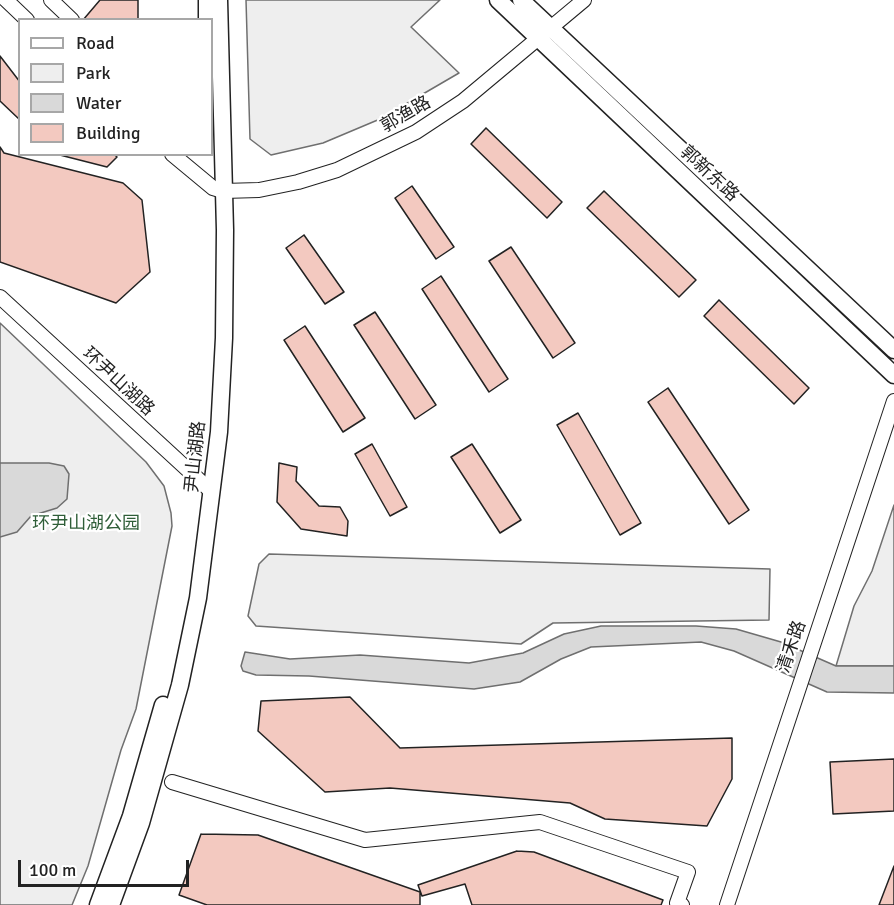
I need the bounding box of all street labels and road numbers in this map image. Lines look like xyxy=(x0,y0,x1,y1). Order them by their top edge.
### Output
street label: 郭渔路 xyxy=(377,92,435,138)
street label: 郭新东路 xyxy=(675,142,743,206)
street label: 环尹山湖路 xyxy=(78,343,158,421)
street label: 尹山湖路 xyxy=(181,420,211,494)
street label: 清禾路 xyxy=(773,618,811,676)

